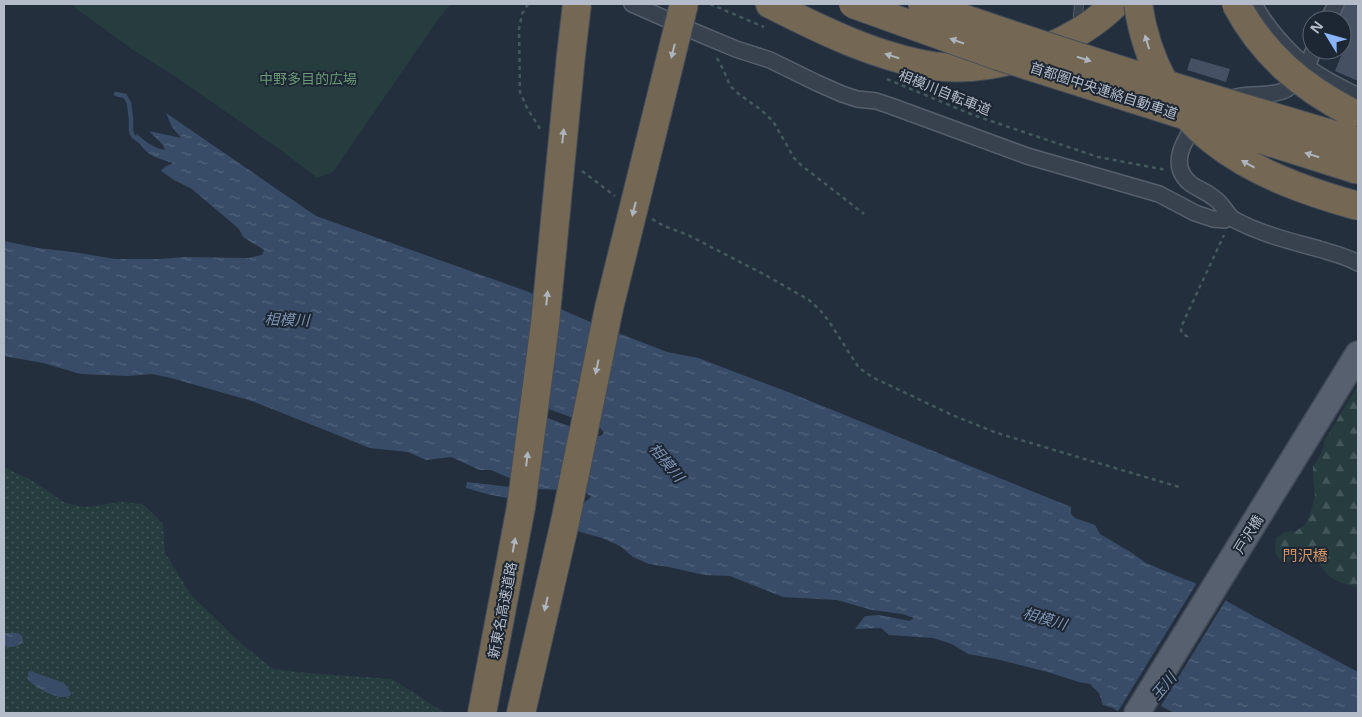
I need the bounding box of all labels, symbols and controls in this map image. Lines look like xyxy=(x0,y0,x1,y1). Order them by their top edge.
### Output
north arrow xyxy=(1302,10,1352,60)
text: N xyxy=(1305,17,1327,37)
one-way arrow xyxy=(1142,34,1150,49)
one-way arrow xyxy=(949,37,964,45)
one-way arrow xyxy=(669,44,677,59)
one-way arrow xyxy=(884,51,899,59)
one-way arrow xyxy=(1077,55,1092,63)
street label: 首都圏中央連絡自動車道 xyxy=(1028,57,1180,123)
street label: 相模川自転車道 xyxy=(896,65,994,119)
park label: 中野多目的広場 xyxy=(259,69,357,88)
one-way arrow xyxy=(559,128,567,144)
one-way arrow xyxy=(1304,151,1319,159)
one-way arrow xyxy=(1240,160,1255,168)
one-way arrow xyxy=(630,201,638,216)
one-way arrow xyxy=(543,290,551,306)
water label: 相模川 xyxy=(264,308,312,330)
one-way arrow xyxy=(593,360,601,375)
water label: 相模川 xyxy=(645,438,690,487)
one-way arrow xyxy=(523,451,531,467)
street label: 戸沢橋 xyxy=(1229,511,1267,557)
one-way arrow xyxy=(511,537,519,553)
district label: 門沢橋 xyxy=(1282,545,1328,565)
street label: 新東名高速道路 xyxy=(483,560,521,660)
one-way arrow xyxy=(542,596,550,611)
water label: 相模川 xyxy=(1021,602,1071,634)
water label: 玉川 xyxy=(1146,667,1182,704)

